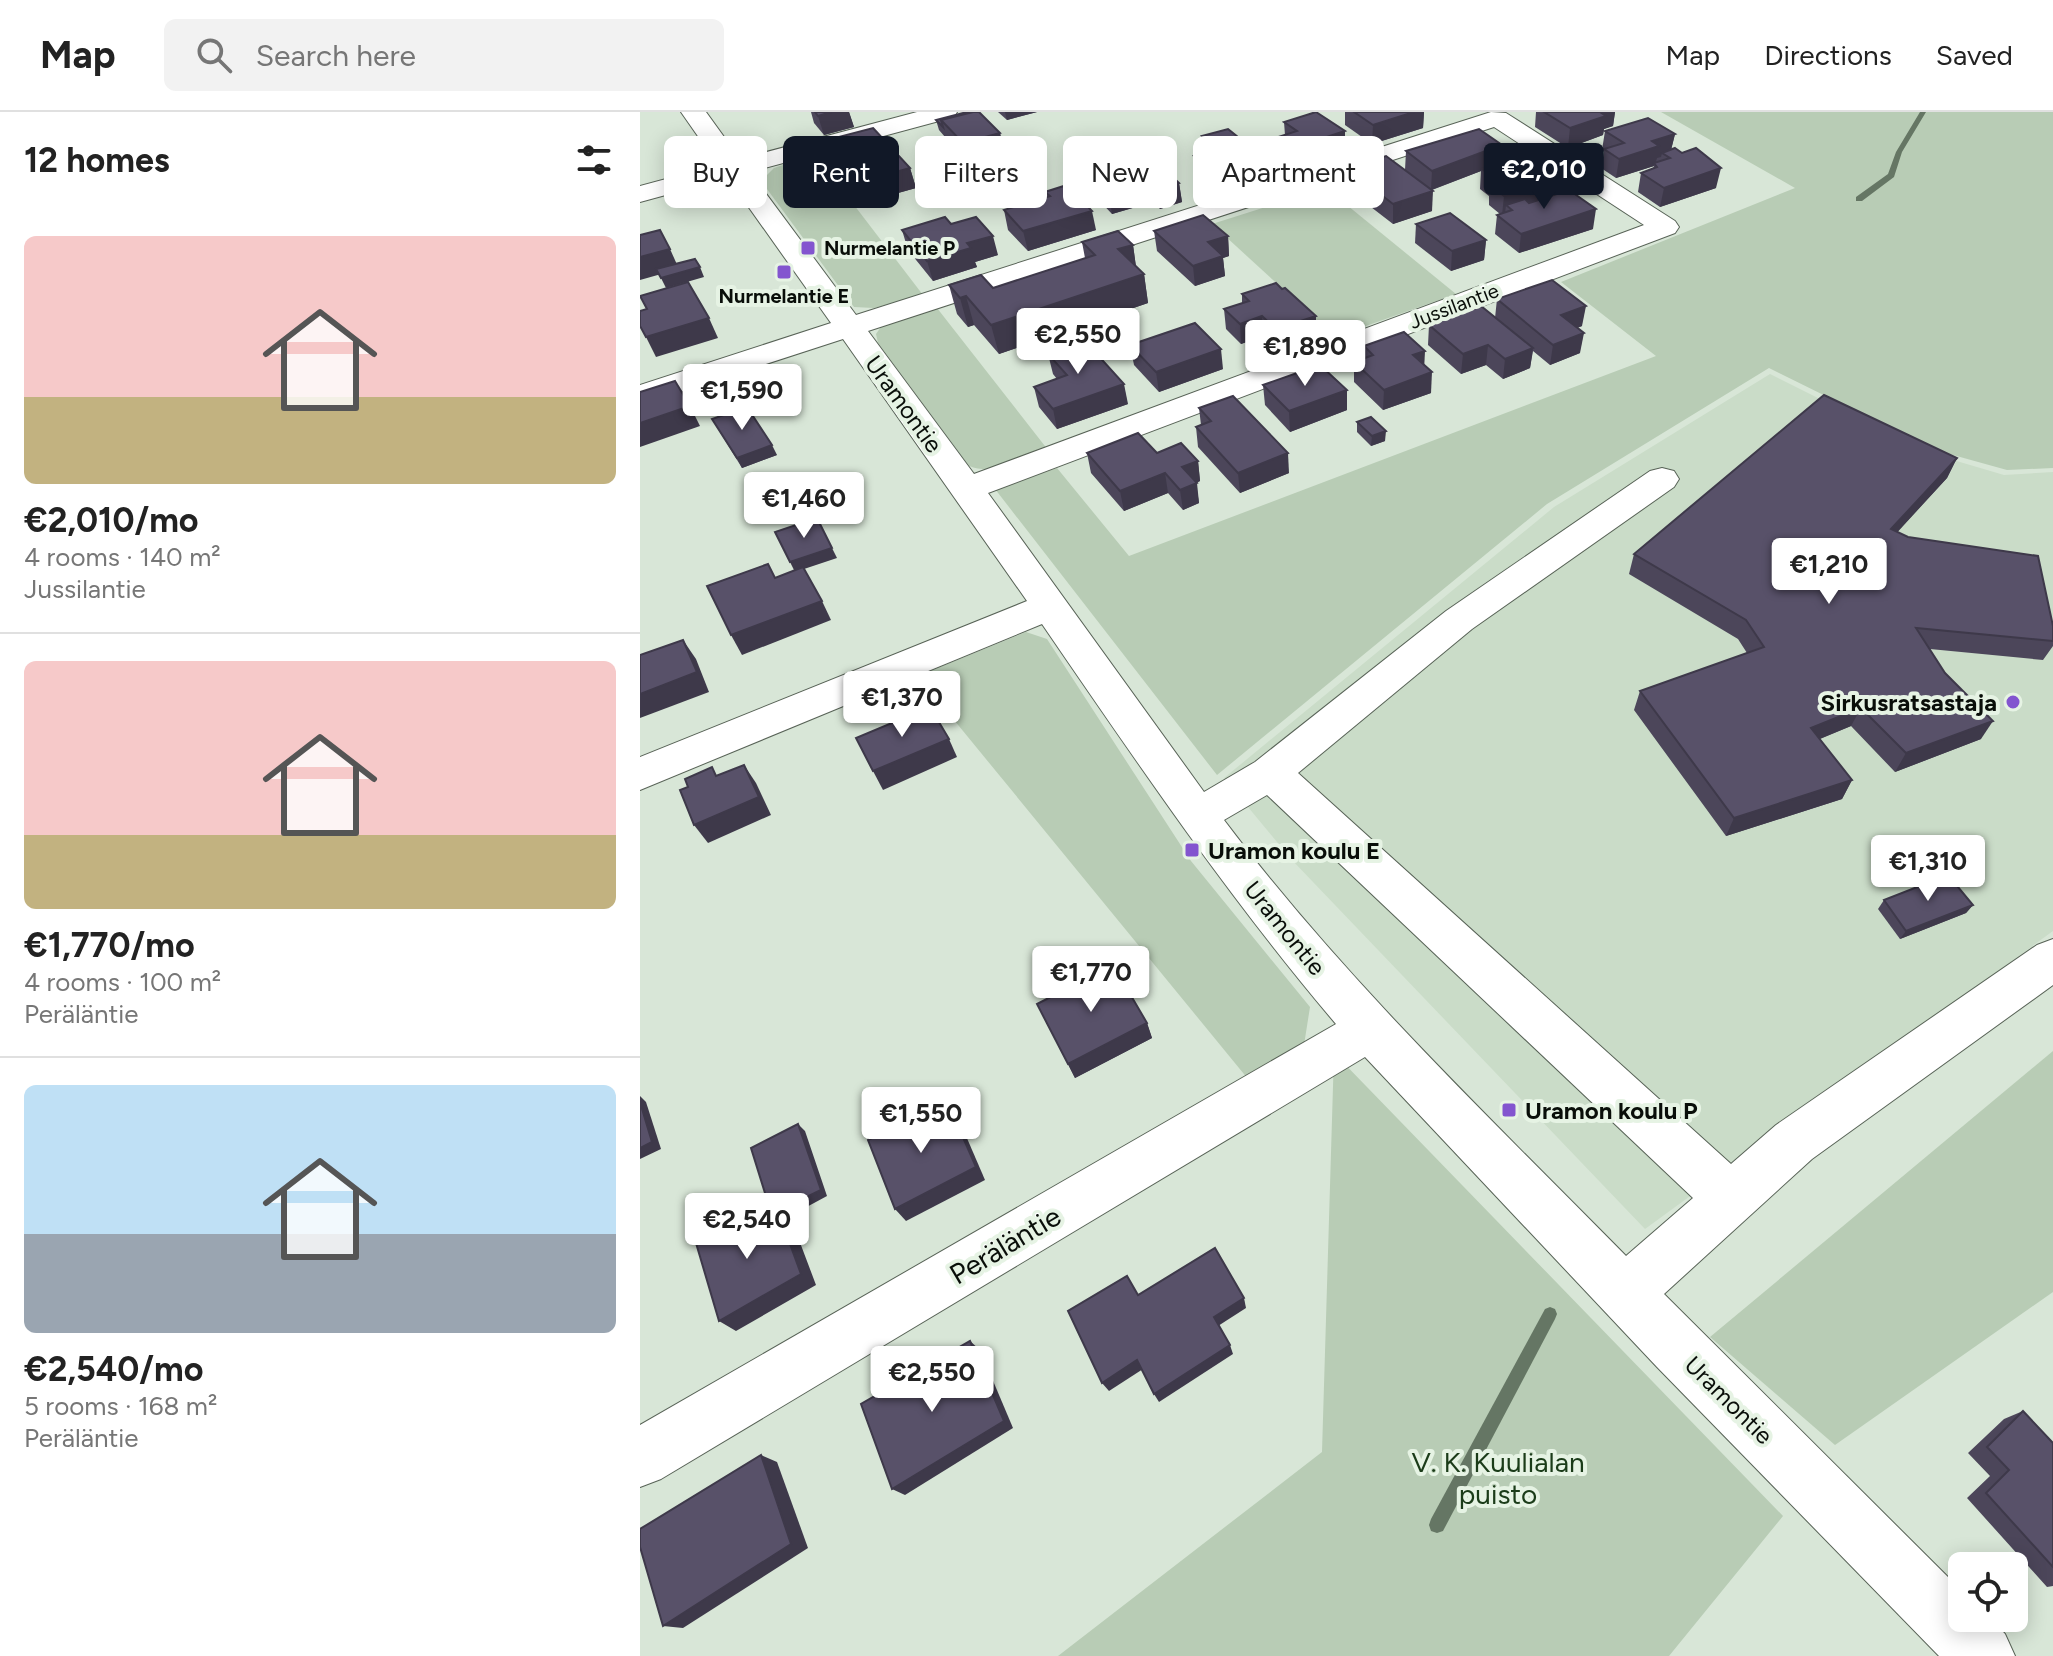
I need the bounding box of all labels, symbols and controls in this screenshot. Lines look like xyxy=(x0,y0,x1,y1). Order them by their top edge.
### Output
search box xyxy=(164,19,724,91)
text: Map xyxy=(40,32,116,78)
icon: search xyxy=(192,33,236,77)
text: Search here xyxy=(256,37,416,74)
text: Map xyxy=(1666,38,1720,72)
text: Directions xyxy=(1764,38,1892,72)
text: Saved xyxy=(1936,38,2013,72)
chip: Buy xyxy=(664,136,767,208)
chip: Rent xyxy=(783,136,899,208)
chip: Filters xyxy=(915,136,1047,208)
chip: New xyxy=(1063,136,1177,208)
chip: Apartment xyxy=(1193,136,1384,208)
icon: filters xyxy=(572,138,616,182)
text: 12 homes xyxy=(24,140,170,181)
pin: €2,010 xyxy=(1479,143,1609,211)
text: €2,010 xyxy=(1502,153,1586,185)
place label: Nurmelantie P xyxy=(824,236,955,260)
marker: Nurmelantie P xyxy=(799,239,817,257)
marker: Nurmelantie E xyxy=(775,263,793,281)
street label: Jussilantie xyxy=(1406,278,1502,334)
place label: Nurmelantie E xyxy=(719,284,849,308)
icon: home xyxy=(248,288,392,432)
pin: €2,550 xyxy=(1013,308,1143,376)
text: €2,550 xyxy=(1035,318,1121,350)
pin: €1,890 xyxy=(1240,320,1370,388)
text: €1,890 xyxy=(1263,330,1347,362)
street label: Uramontie xyxy=(859,350,949,458)
pin: €1,590 xyxy=(677,364,807,432)
text: €1,590 xyxy=(701,374,783,406)
pin: €1,460 xyxy=(739,472,869,540)
text: €1,460 xyxy=(762,482,846,514)
text: €2,010/mo xyxy=(24,500,199,541)
pin: €1,210 xyxy=(1764,538,1894,606)
text: 4 rooms · 140 m² xyxy=(24,541,221,573)
text: €1,210 xyxy=(1790,548,1868,580)
text: Jussilantie xyxy=(24,573,146,605)
pin: €1,370 xyxy=(837,671,967,739)
text: €1,370 xyxy=(861,681,943,713)
place label: Sirkusratsastaja xyxy=(1821,688,1997,717)
marker: Sirkusratsastaja xyxy=(2004,693,2022,711)
icon: home xyxy=(248,713,392,857)
pin: €1,310 xyxy=(1863,835,1993,903)
place label: Uramon koulu E xyxy=(1208,836,1380,865)
marker: Uramon koulu E xyxy=(1183,841,1201,859)
text: €1,310 xyxy=(1889,845,1967,877)
street label: Uramontie xyxy=(1238,875,1332,981)
text: €1,770/mo xyxy=(24,925,195,966)
pin: €1,770 xyxy=(1026,946,1156,1014)
text: €1,770 xyxy=(1050,956,1132,988)
text: 4 rooms · 100 m² xyxy=(24,966,221,998)
text: Peräläntie xyxy=(24,998,139,1030)
pin: €1,550 xyxy=(856,1087,986,1155)
place label: Uramon koulu P xyxy=(1525,1096,1698,1125)
text: €1,550 xyxy=(880,1097,962,1129)
marker: Uramon koulu P xyxy=(1500,1101,1518,1119)
icon: home xyxy=(248,1137,392,1281)
pin: €2,540 xyxy=(682,1193,812,1261)
street label: Peräläntie xyxy=(943,1199,1067,1291)
text: €2,540 xyxy=(703,1203,791,1235)
pin: €2,550 xyxy=(867,1346,997,1414)
text: €2,540/mo xyxy=(24,1349,203,1390)
street label: Uramontie xyxy=(1679,1350,1779,1450)
text: €2,550 xyxy=(889,1356,975,1388)
text: 5 rooms · 168 m² xyxy=(24,1390,217,1422)
text: Peräläntie xyxy=(24,1422,139,1454)
park label: V. K. Kuulialan puisto xyxy=(1411,1445,1585,1511)
map controls xyxy=(1948,1552,2028,1632)
button: locate xyxy=(1948,1552,2028,1632)

